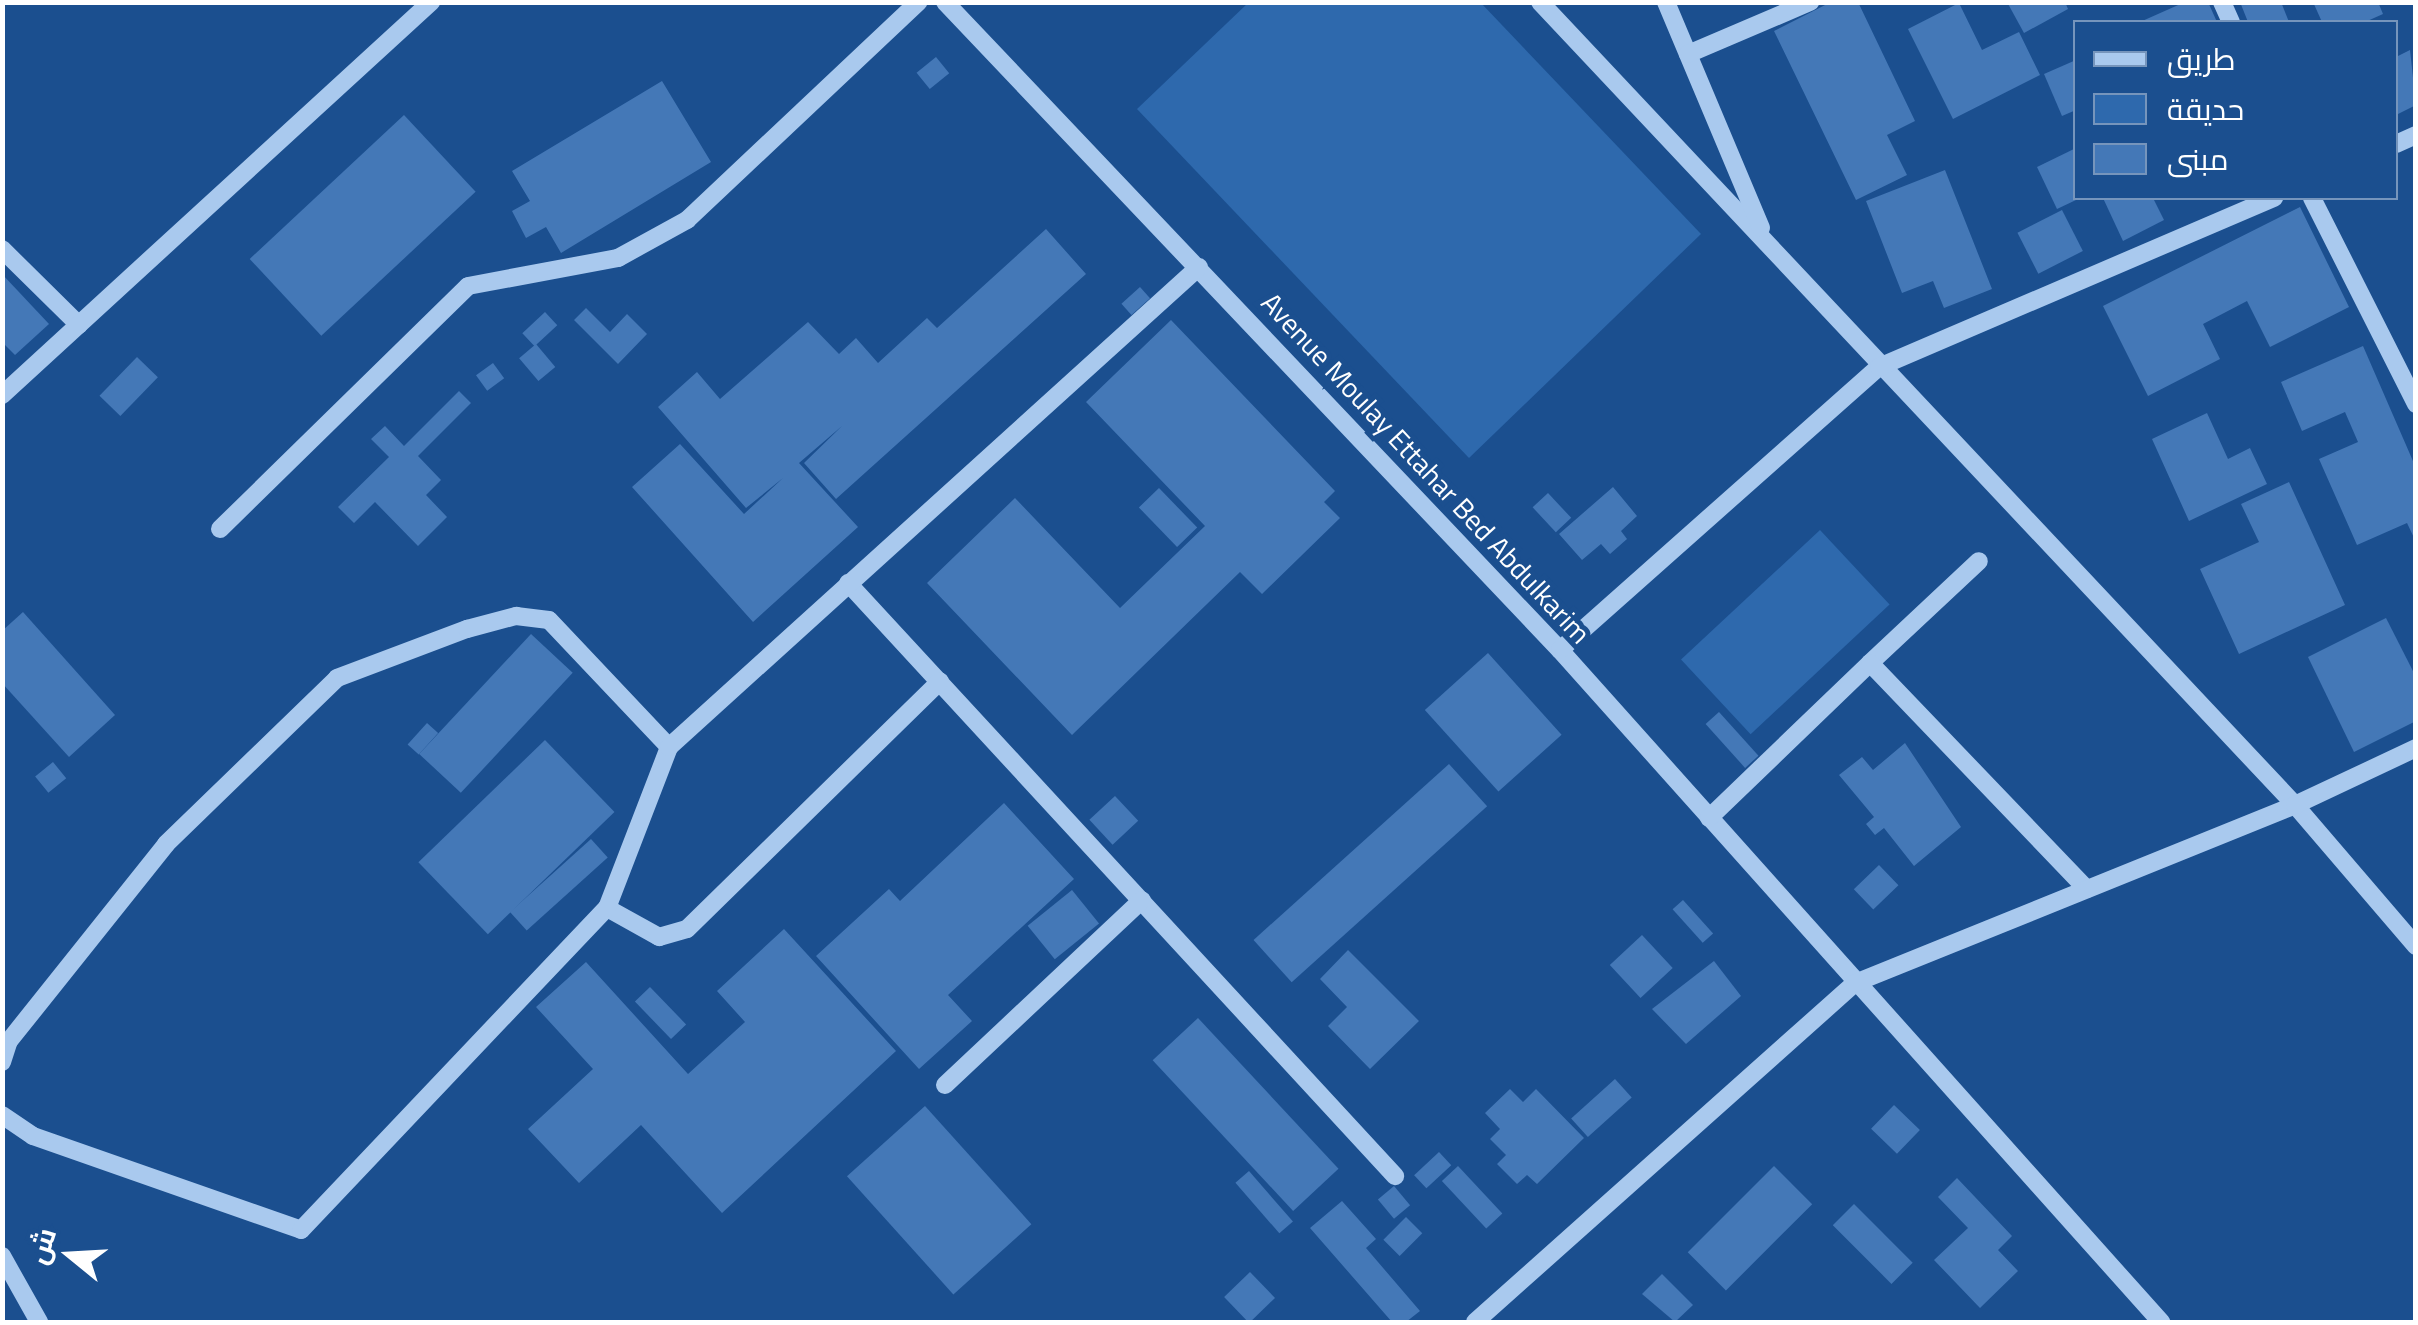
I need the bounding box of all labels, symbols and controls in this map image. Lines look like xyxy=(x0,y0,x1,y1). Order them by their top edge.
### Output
legend xyxy=(2073,20,2398,200)
text: طريق xyxy=(2167,36,2236,82)
text: حديقة xyxy=(2167,86,2244,132)
text: مبنى xyxy=(2167,136,2228,182)
street label: Avenue Moulay Ettahar Bed Abdulkarim xyxy=(1254,286,1598,650)
north arrow xyxy=(20,1205,120,1305)
text: ش xyxy=(15,1222,67,1269)

